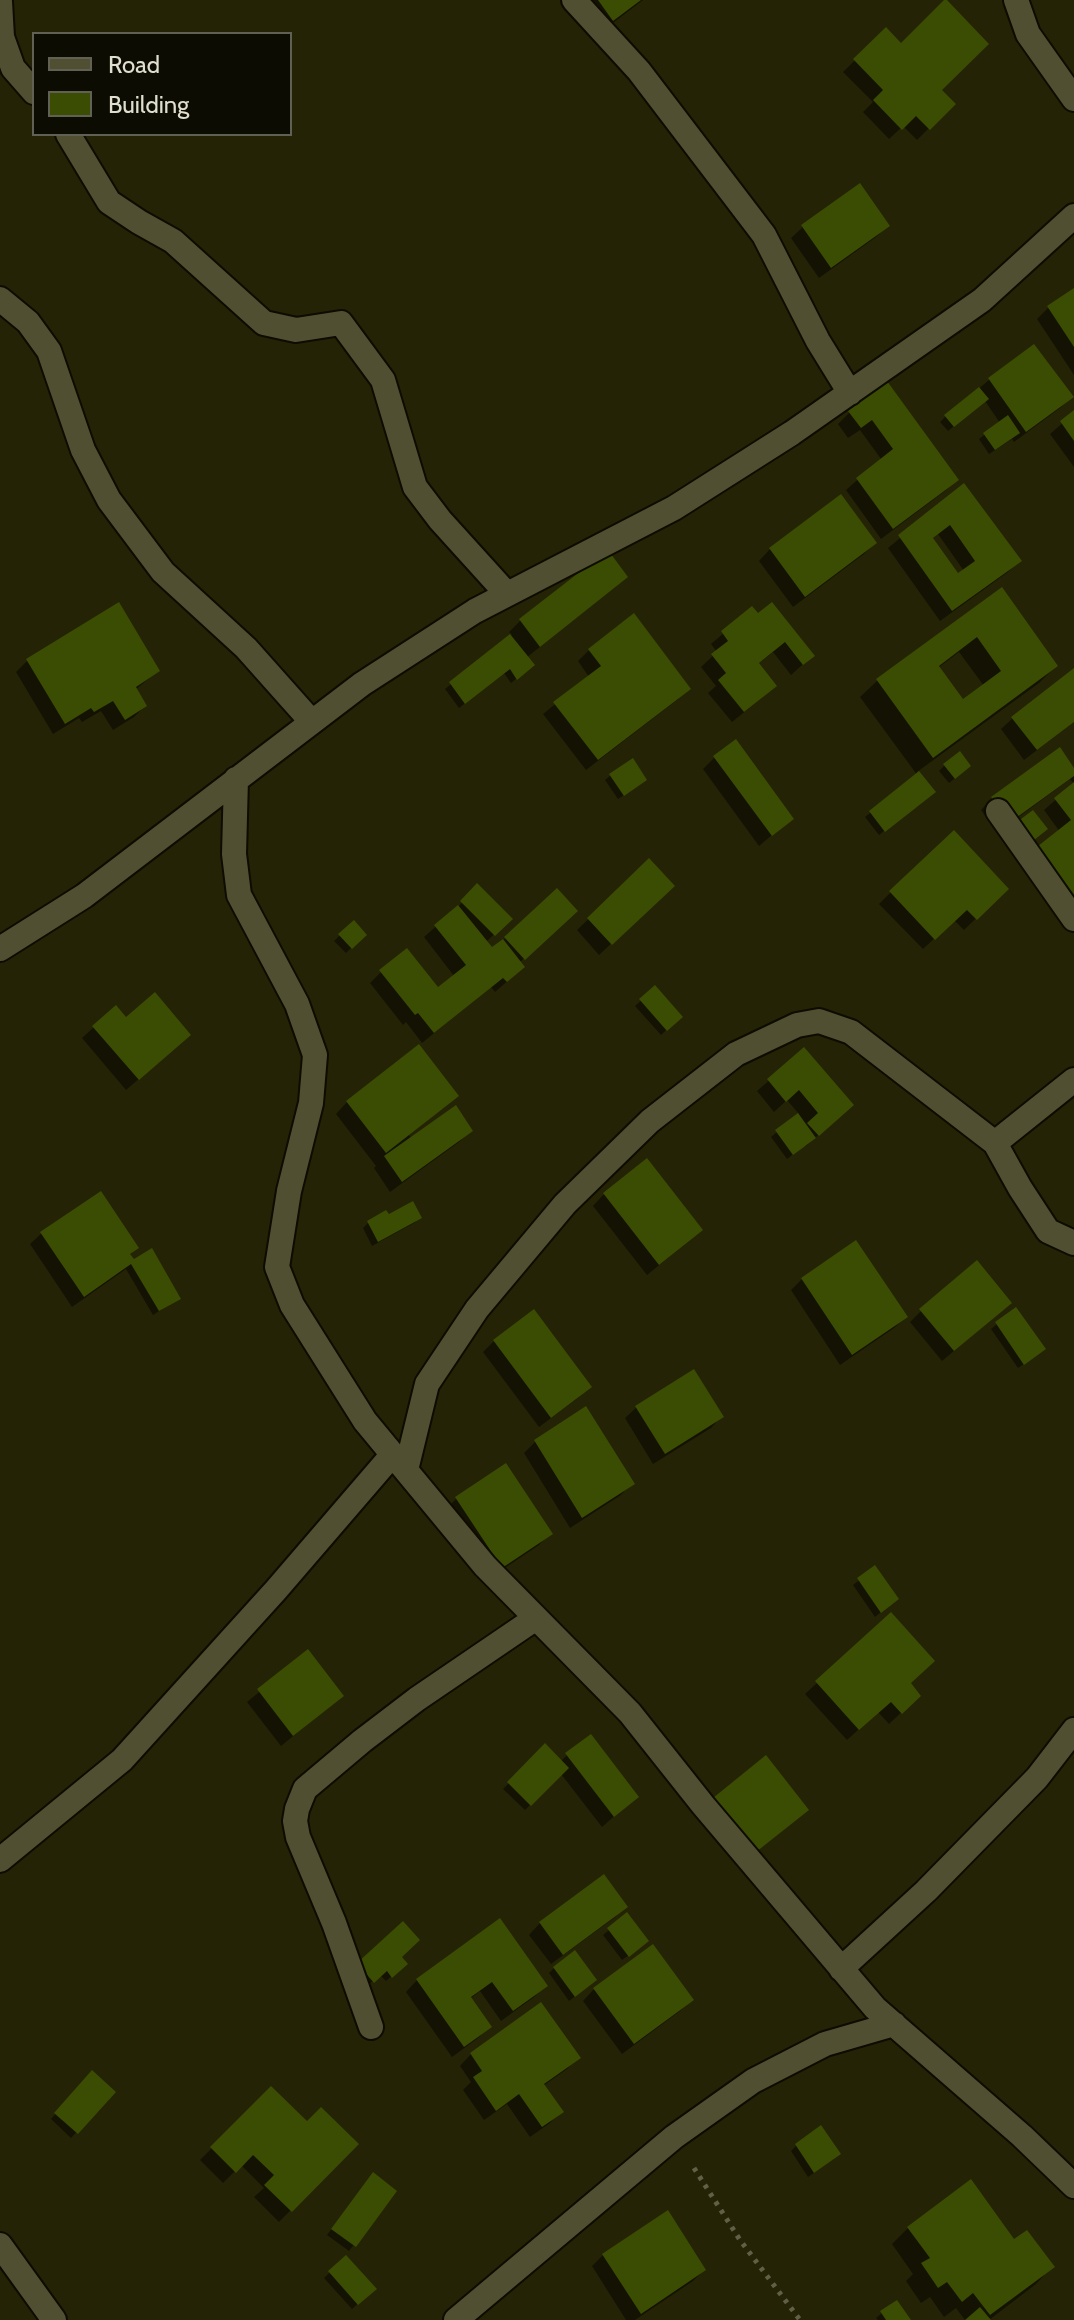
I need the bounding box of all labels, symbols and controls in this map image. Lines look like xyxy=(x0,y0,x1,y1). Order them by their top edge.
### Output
legend xyxy=(32,32,292,136)
text: Road xyxy=(108,50,160,79)
text: Building xyxy=(108,90,189,119)

